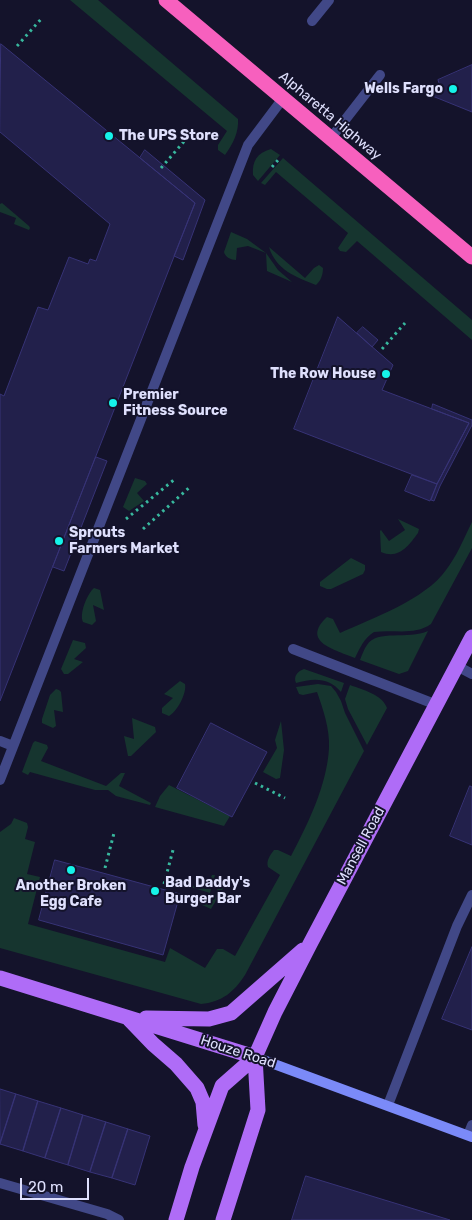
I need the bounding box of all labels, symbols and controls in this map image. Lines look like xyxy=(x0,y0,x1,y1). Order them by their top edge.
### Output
street label: Alpharetta Highway xyxy=(275,68,385,164)
place label: Wells Fargo xyxy=(364,81,443,97)
marker: Wells Fargo xyxy=(447,83,459,95)
place label: The UPS Store xyxy=(119,128,219,144)
marker: The UPS Store xyxy=(103,130,115,142)
place label: The Row House xyxy=(270,366,376,382)
marker: The Row House xyxy=(380,368,392,380)
place label: Premier Fitness Source xyxy=(123,387,228,420)
marker: Premier Fitness Source xyxy=(107,397,119,409)
place label: Sprouts Farmers Market xyxy=(69,525,179,558)
marker: Sprouts Farmers Market xyxy=(53,535,65,547)
street label: Mansell Road xyxy=(333,804,389,888)
marker: Another Broken Egg Cafe xyxy=(65,864,77,876)
place label: Bad Daddy's Burger Bar xyxy=(165,875,250,908)
place label: Another Broken Egg Cafe xyxy=(16,878,126,910)
marker: Bad Daddy's Burger Bar xyxy=(149,885,161,897)
street label: Houze Road xyxy=(198,1032,278,1072)
scale bar xyxy=(22,1168,91,1200)
text: 20 m xyxy=(28,1178,63,1196)

